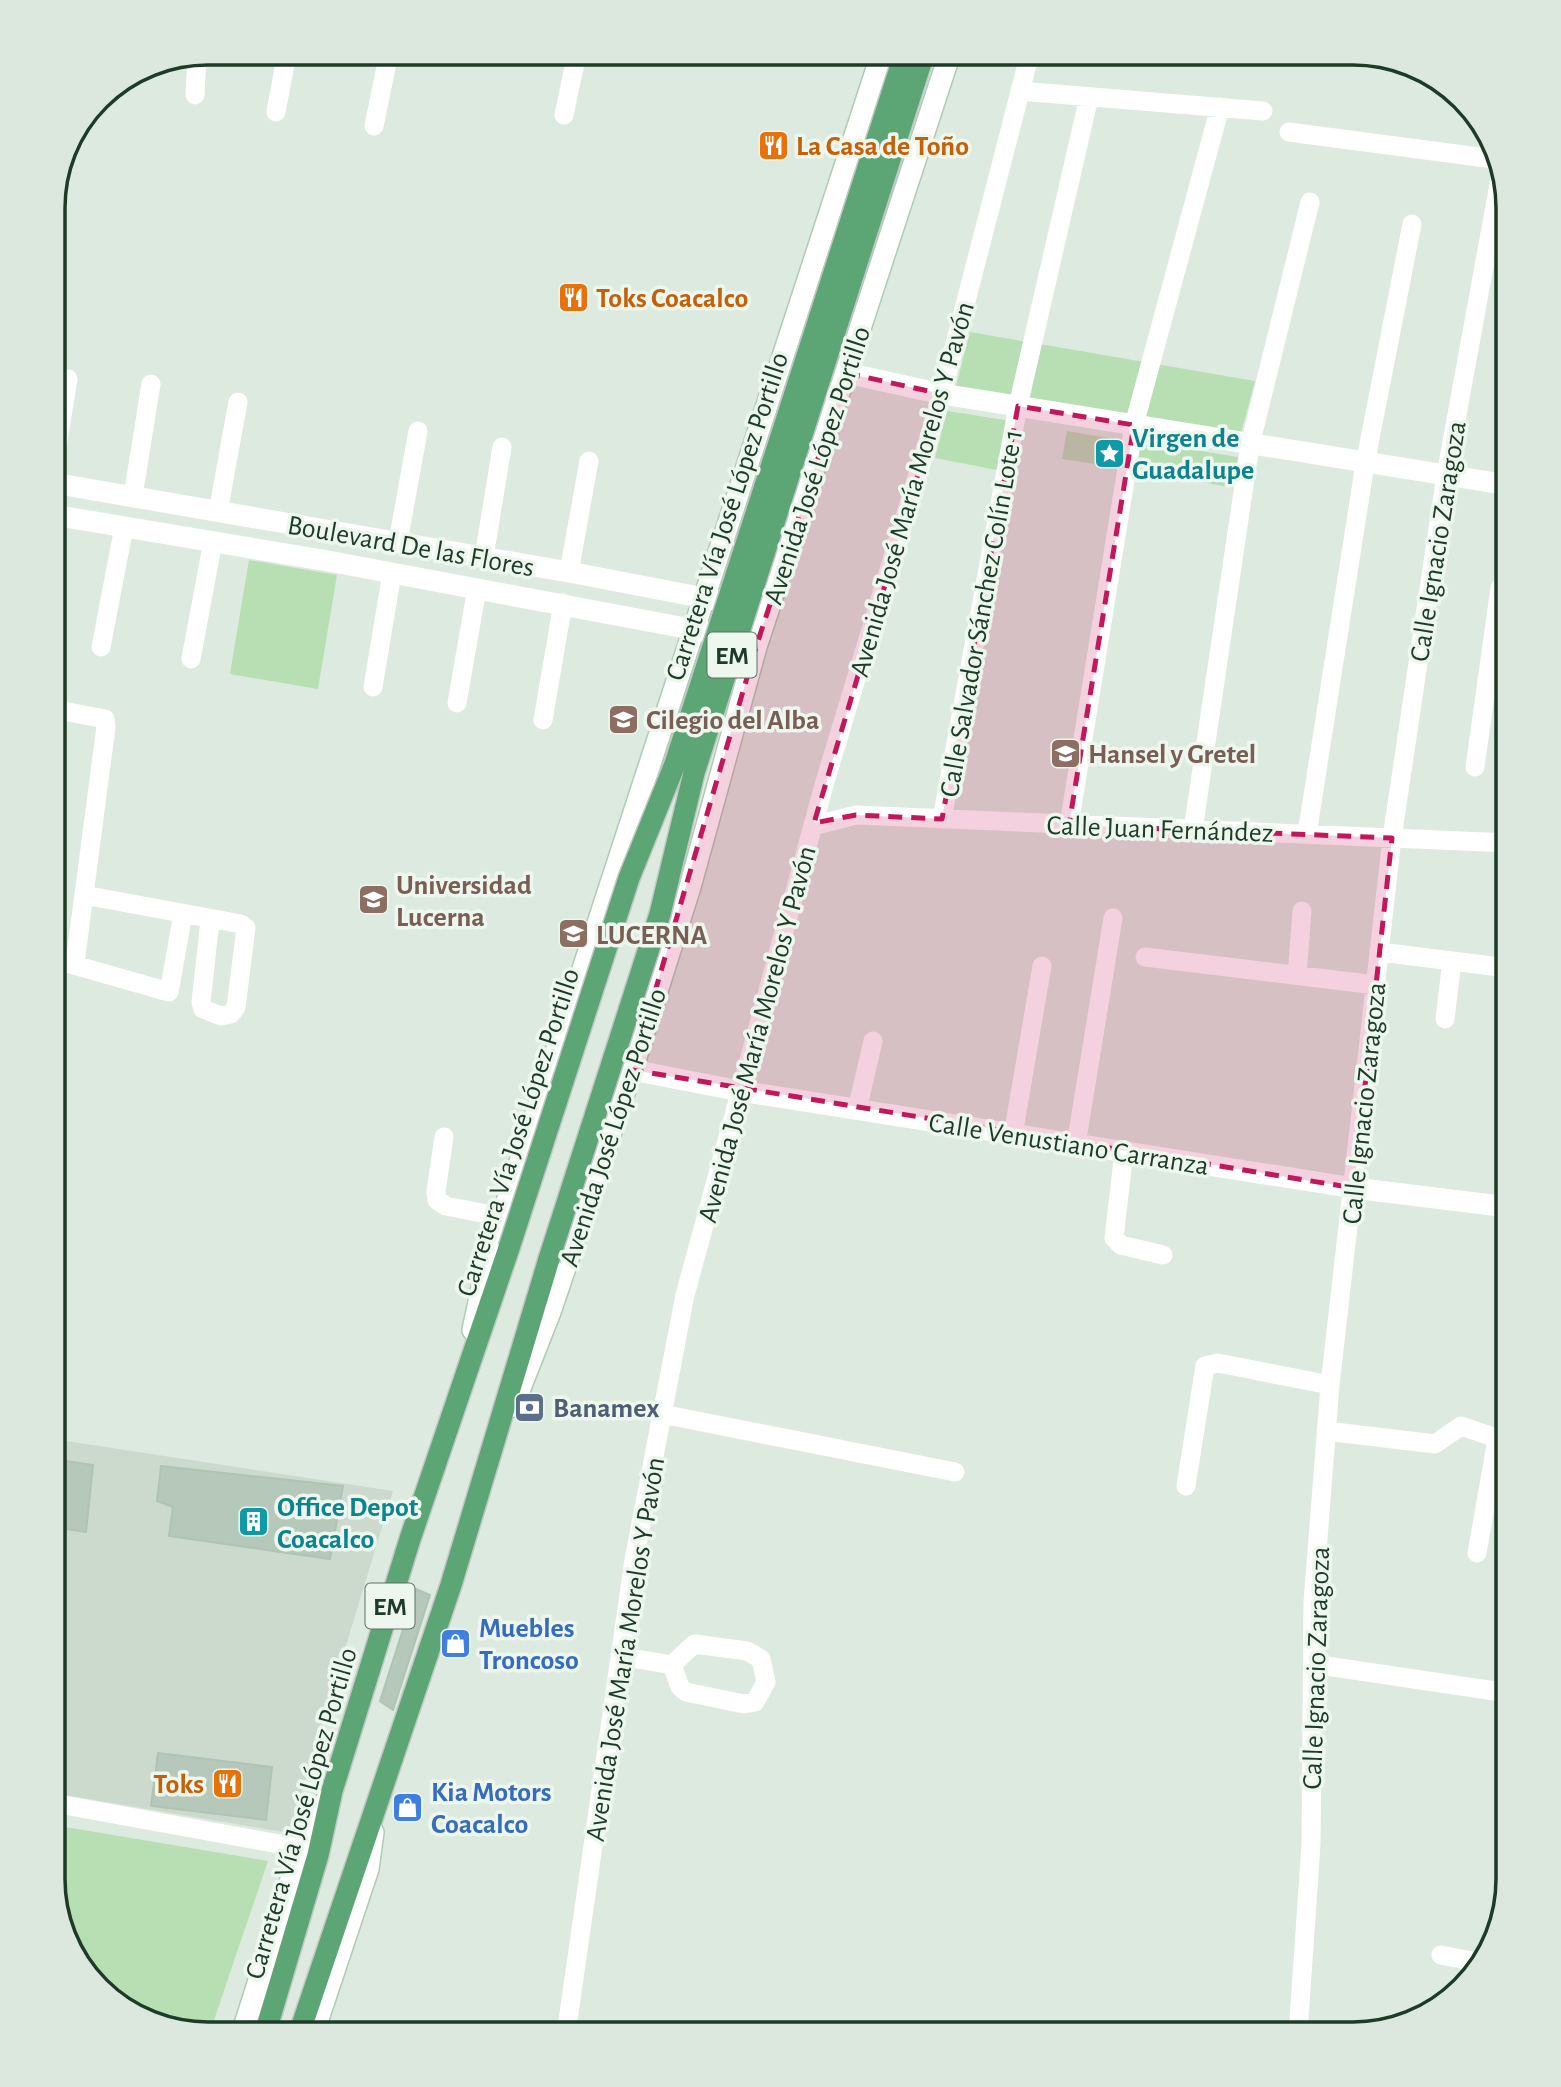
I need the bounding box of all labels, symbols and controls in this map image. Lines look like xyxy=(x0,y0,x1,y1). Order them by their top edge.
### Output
restaurant icon: La Casa de Toño xyxy=(756,128,790,162)
place label: La Casa de Toño xyxy=(796,133,969,161)
restaurant icon: Toks Coacalco xyxy=(556,280,590,314)
place label: Toks Coacalco xyxy=(596,285,748,313)
street label: Avenida José María Morelos Y Pavón xyxy=(846,299,980,680)
street label: Avenida José López Portillo xyxy=(760,323,876,608)
street label: Carretera Vía José López Portillo xyxy=(662,349,794,684)
street label: Calle Ignacio Zaragoza xyxy=(1406,419,1472,664)
place label: Virgen de Guadalupe xyxy=(1132,425,1254,485)
street label: Calle Salvador Sánchez Colín Lote 1 xyxy=(936,427,1028,799)
place icon: Virgen de Guadalupe xyxy=(1092,436,1126,470)
street label: Boulevard De las Flores xyxy=(285,511,536,582)
road number: EM xyxy=(708,632,756,678)
school or university icon: Cilegio del Alba xyxy=(606,702,640,736)
place label: Cilegio del Alba xyxy=(646,707,819,735)
school or university icon: Hansel y Gretel xyxy=(1048,736,1082,770)
place label: Hansel y Gretel xyxy=(1088,741,1256,769)
street label: Calle Juan Fernández xyxy=(1046,812,1274,848)
street label: Avenida José María Morelos Y Pavón xyxy=(694,843,822,1226)
place label: Universidad Lucerna xyxy=(396,872,532,932)
school or university icon: Universidad Lucerna xyxy=(356,883,390,917)
school or university icon: LUCERNA xyxy=(556,917,590,951)
place label: LUCERNA xyxy=(596,922,707,950)
street label: Carretera Vía José López Portillo xyxy=(453,965,585,1300)
street label: Calle Ignacio Zaragoza xyxy=(1338,981,1392,1226)
street label: Avenida José López Portillo xyxy=(556,985,672,1270)
street label: Calle Venustiano Carranza xyxy=(927,1109,1211,1181)
bank icon: Banamex xyxy=(513,1390,547,1424)
place label: Banamex xyxy=(553,1395,659,1423)
street label: Avenida José María Morelos Y Pavón xyxy=(582,1455,670,1843)
place label: Office Depot Coacalco xyxy=(277,1494,419,1554)
building icon: Office Depot Coacalco xyxy=(237,1505,271,1539)
street label: Calle Ignacio Zaragoza xyxy=(1299,1546,1335,1790)
road number: EM xyxy=(366,1583,414,1628)
place label: Muebles Troncoso xyxy=(479,1615,579,1675)
shop icon: Muebles Troncoso xyxy=(439,1626,473,1660)
street label: Carretera Vía José López Portillo xyxy=(241,1645,363,1982)
restaurant icon: Toks xyxy=(210,1766,244,1800)
place label: Toks xyxy=(153,1771,204,1799)
place label: Kia Motors Coacalco xyxy=(431,1779,552,1839)
shop icon: Kia Motors Coacalco xyxy=(391,1790,425,1824)

